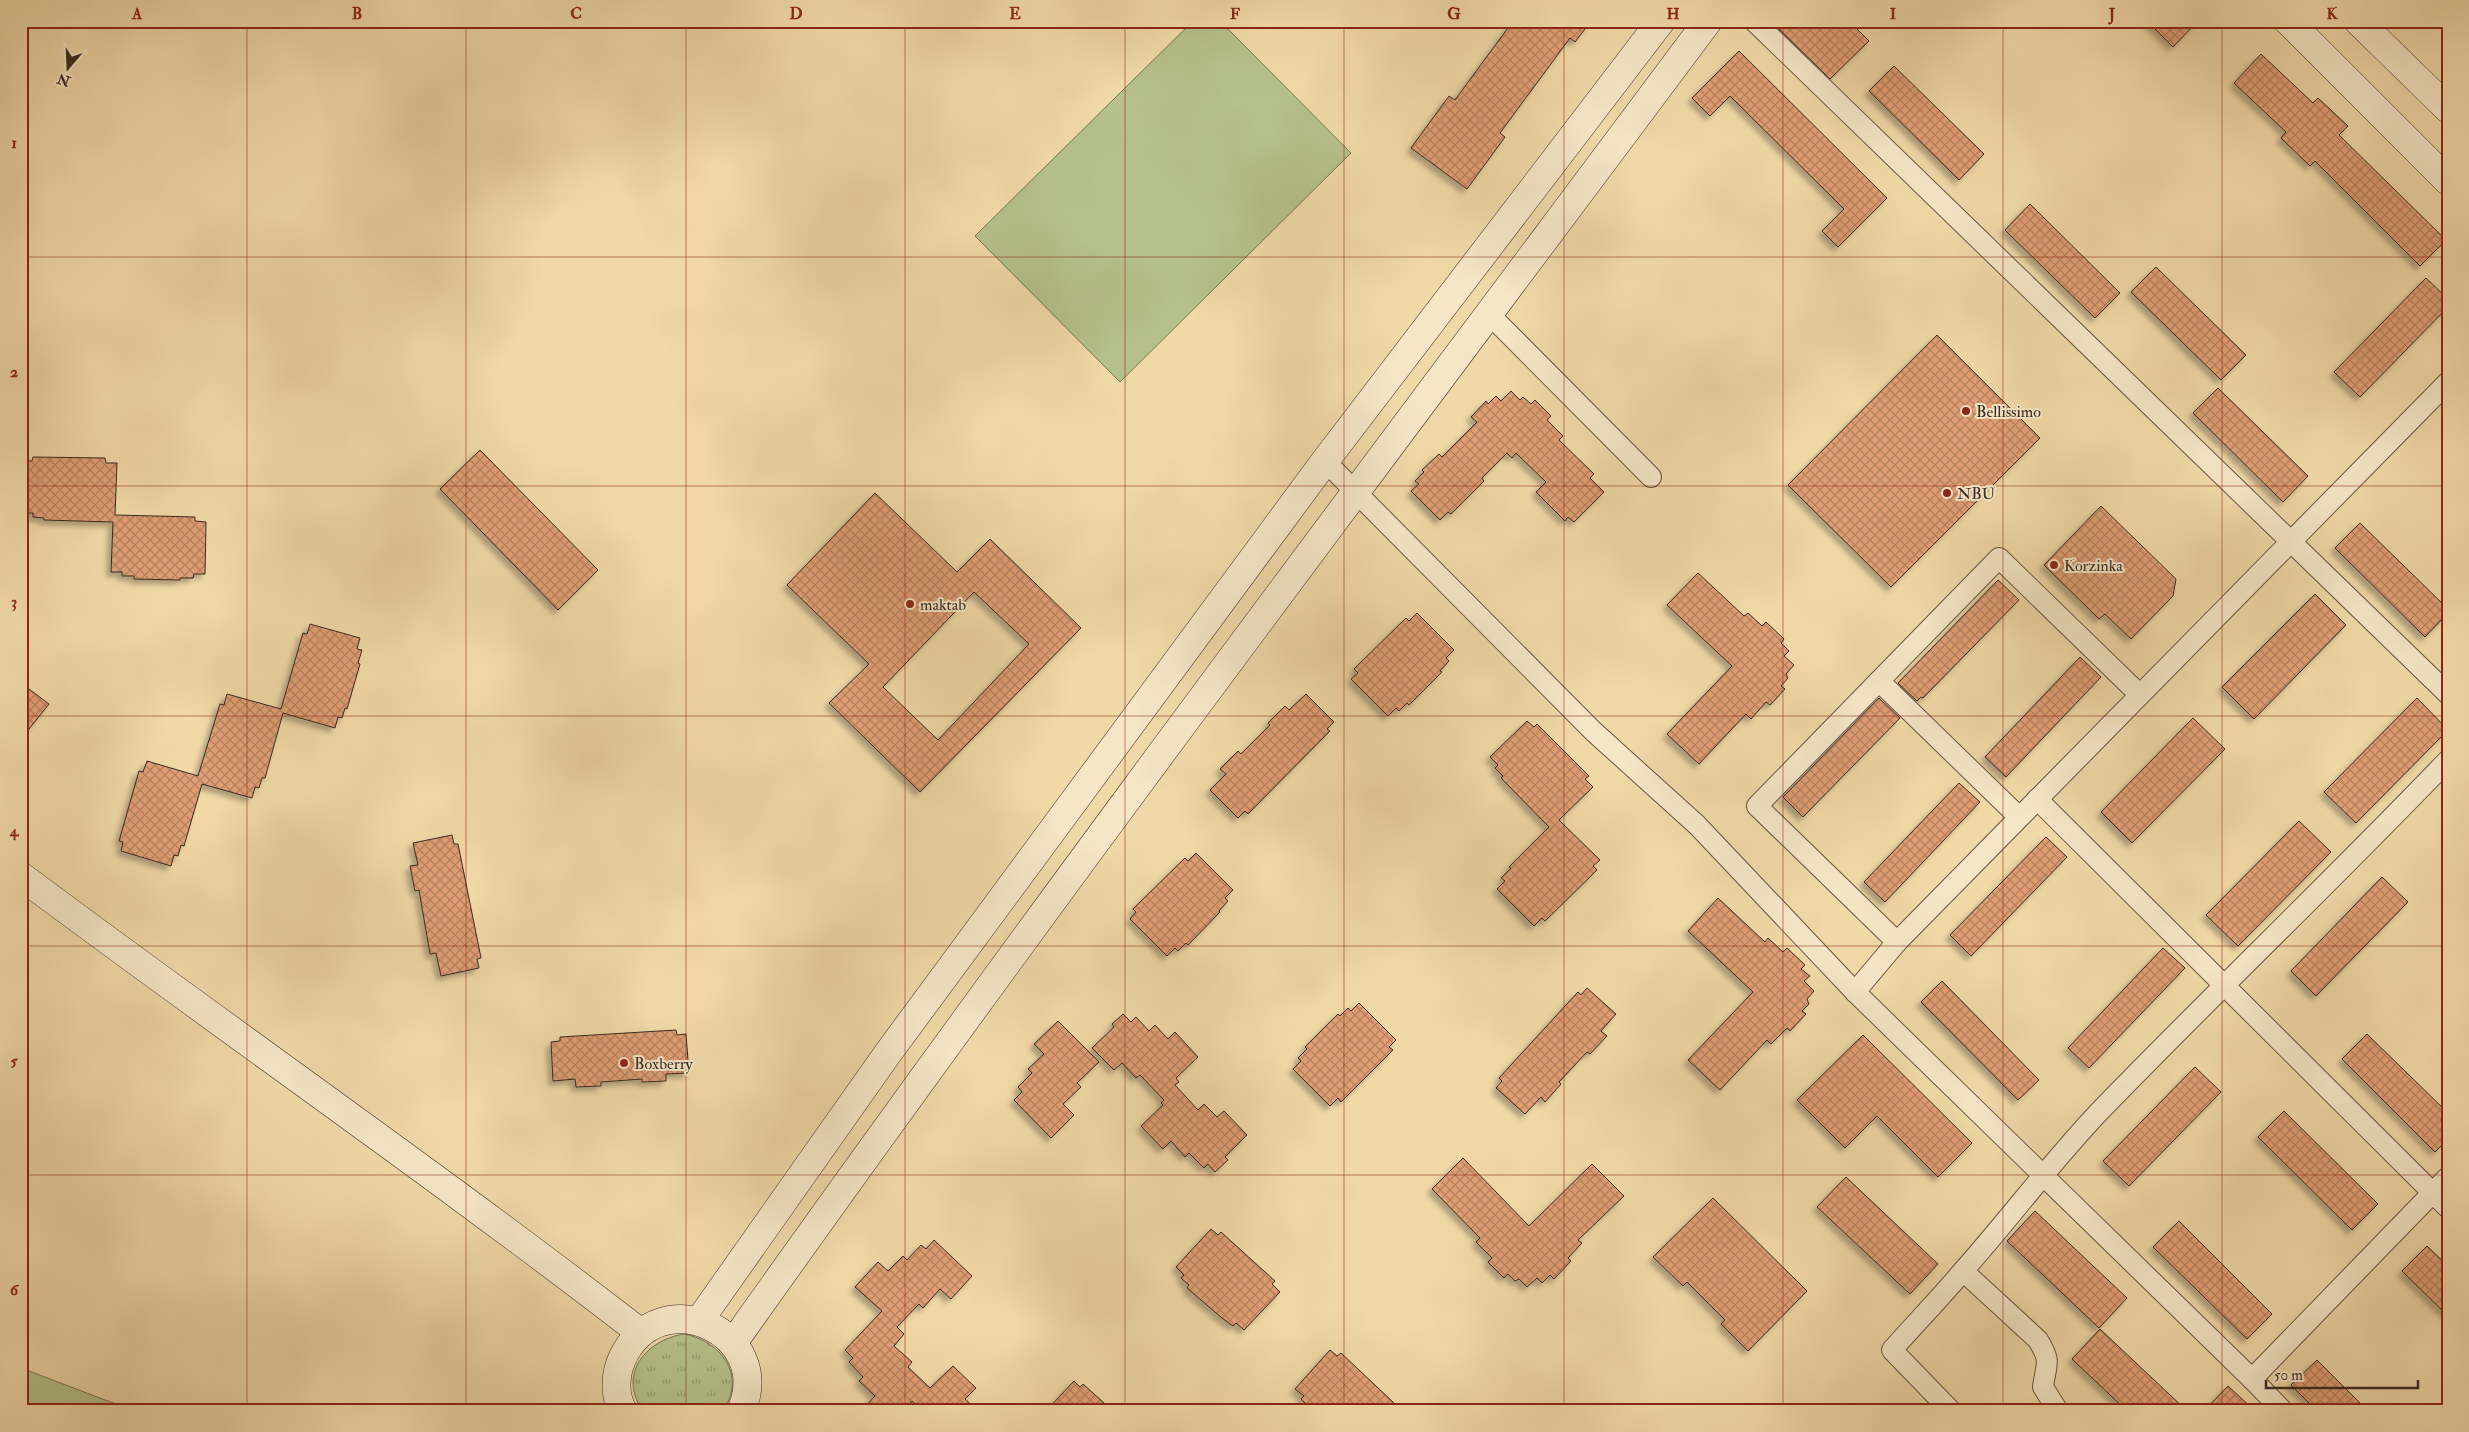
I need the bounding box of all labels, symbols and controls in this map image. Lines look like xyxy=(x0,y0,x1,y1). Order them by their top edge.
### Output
text: A xyxy=(131,4,143,24)
text: B xyxy=(352,4,362,24)
text: C xyxy=(570,4,582,24)
text: D xyxy=(789,4,803,24)
text: E xyxy=(1009,4,1021,24)
text: F xyxy=(1230,4,1240,24)
text: G xyxy=(1447,4,1461,24)
text: H xyxy=(1666,4,1680,24)
text: I xyxy=(1890,4,1897,24)
text: J xyxy=(2108,4,2116,25)
text: K xyxy=(2326,4,2338,24)
north arrow xyxy=(42,42,92,92)
text: N xyxy=(55,70,74,90)
text: 1 xyxy=(11,133,17,153)
text: 2 xyxy=(10,362,18,382)
place label: Bellissimo xyxy=(1976,402,2041,422)
marker: Bellissimo xyxy=(1960,405,1972,417)
place label: NBU xyxy=(1957,484,1996,504)
marker: NBU xyxy=(1941,487,1953,499)
place label: Korzinka xyxy=(2064,556,2123,576)
marker: Korzinka xyxy=(2048,559,2060,571)
text: 3 xyxy=(11,592,17,612)
place label: maktab xyxy=(920,595,966,615)
marker: maktab xyxy=(904,598,916,610)
text: 4 xyxy=(9,821,20,841)
text: 5 xyxy=(10,1051,18,1071)
place label: Boxberry xyxy=(634,1054,694,1074)
marker: Boxberry xyxy=(618,1057,630,1069)
text: 6 xyxy=(10,1280,20,1300)
scale bar xyxy=(2266,1357,2419,1389)
text: 50 m xyxy=(2274,1366,2303,1385)

